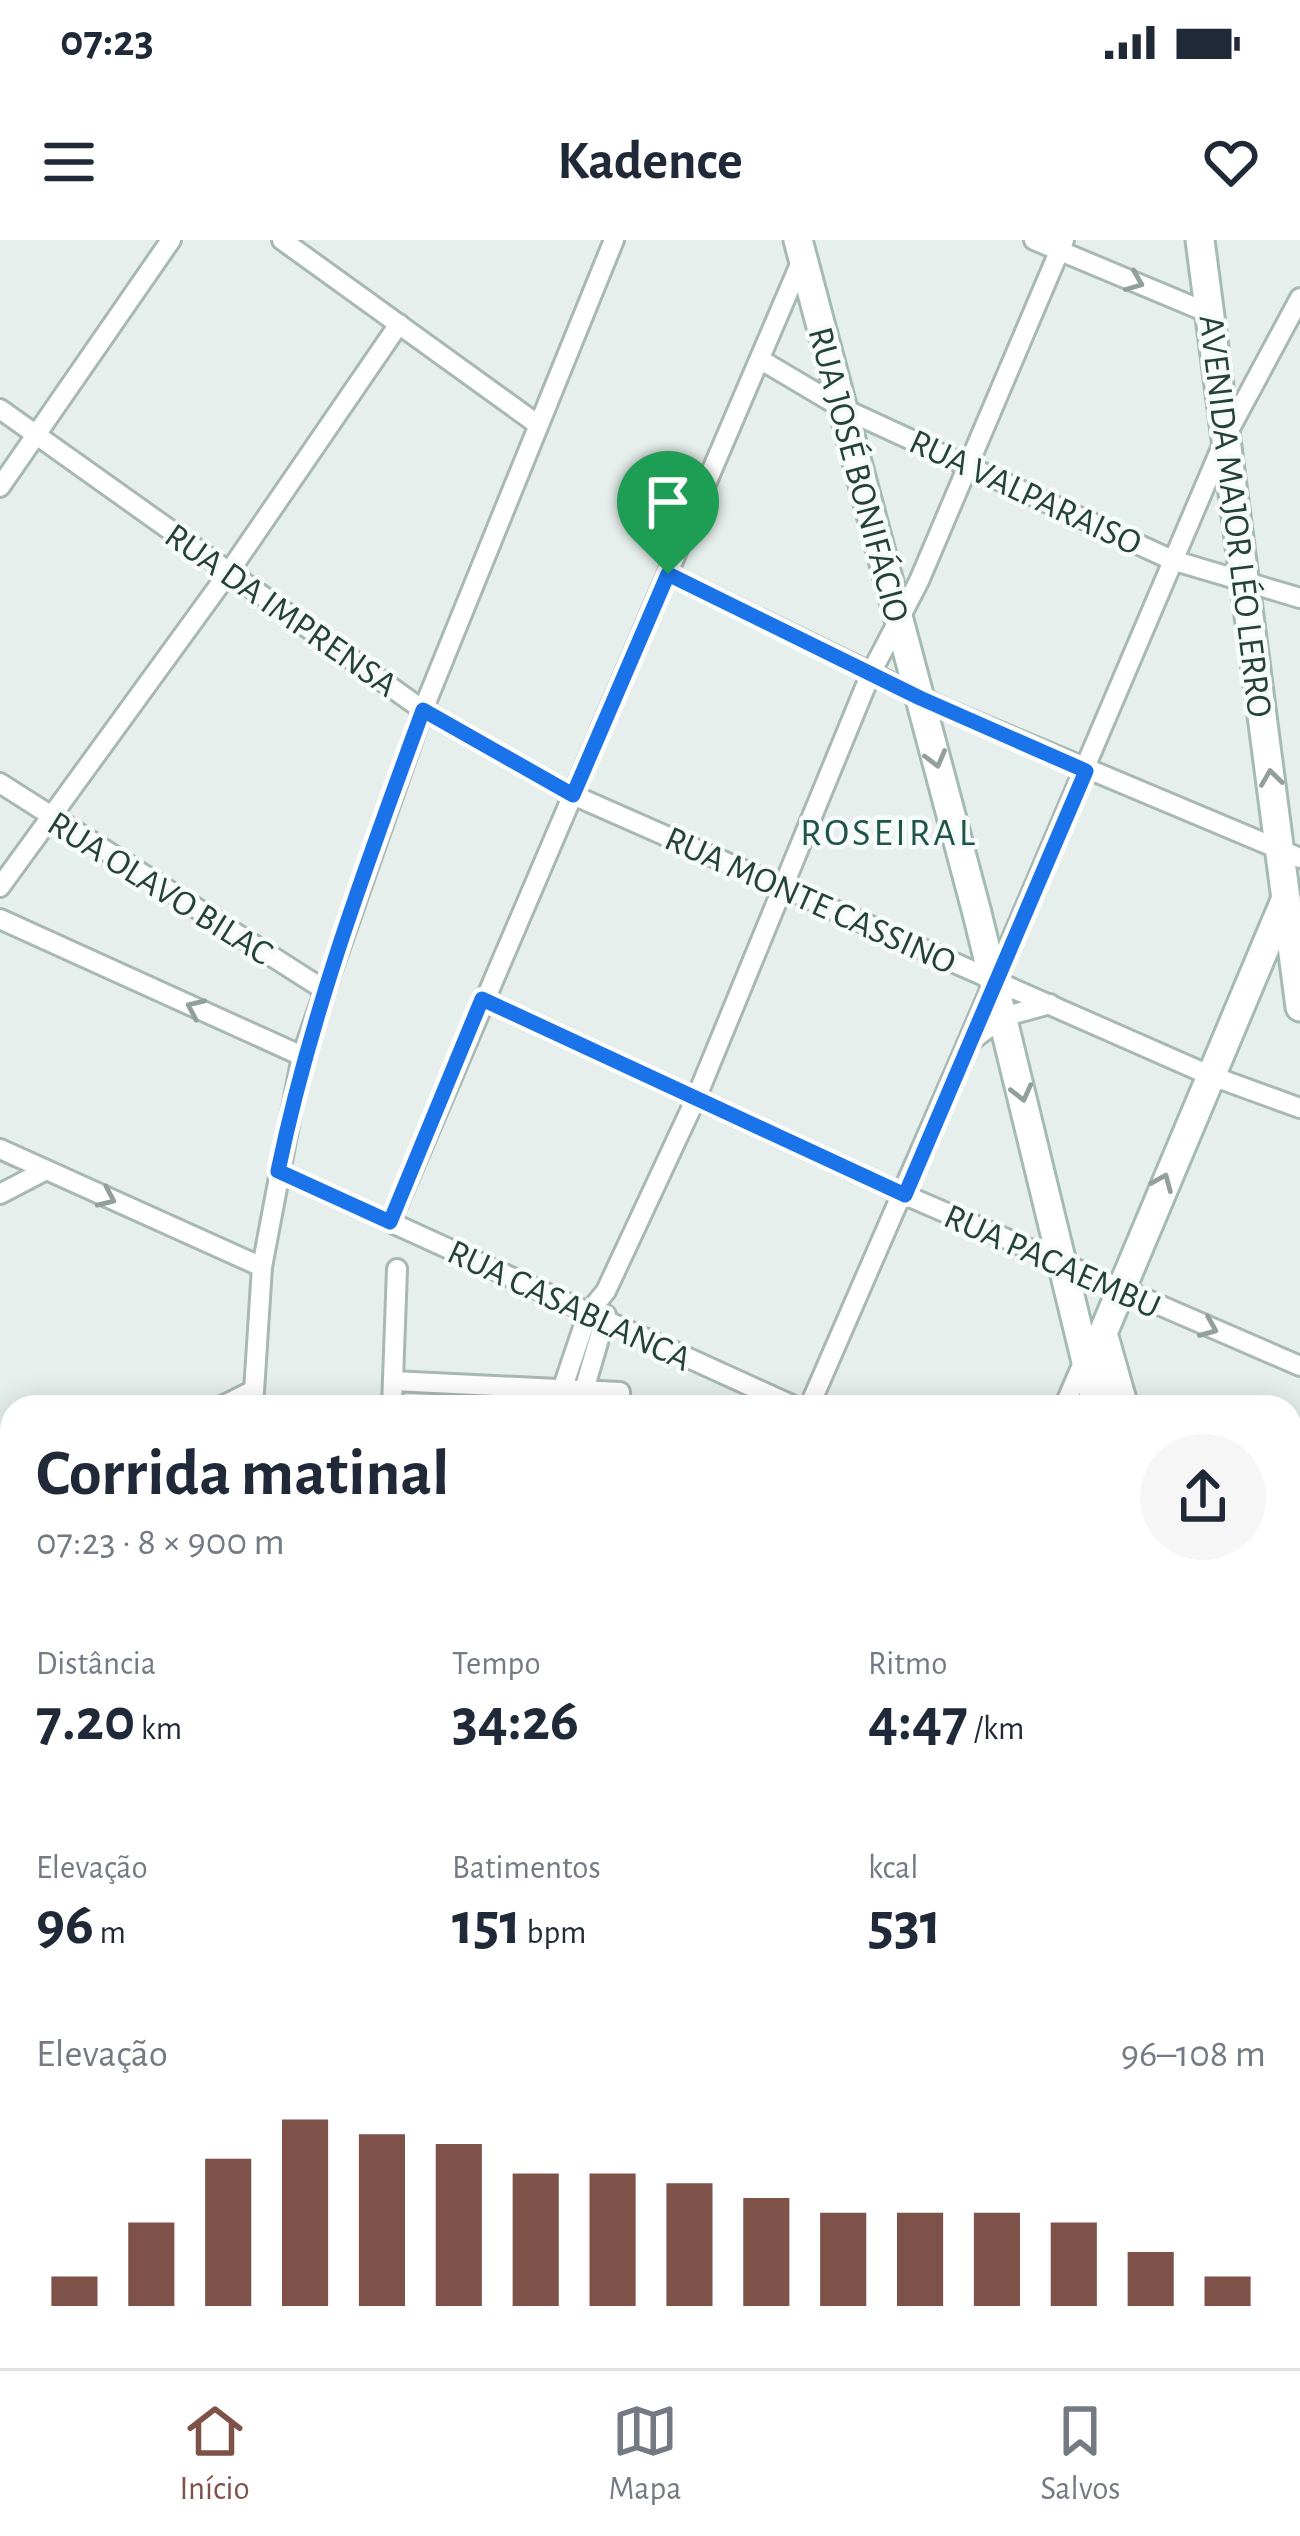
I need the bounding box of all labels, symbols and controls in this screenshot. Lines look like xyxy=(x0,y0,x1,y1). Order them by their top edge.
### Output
text: 07:23 xyxy=(60,19,154,64)
icon: menu xyxy=(36,129,102,195)
icon: heart xyxy=(1198,129,1264,195)
text: Kadence xyxy=(557,135,743,189)
one-way arrow xyxy=(1124,268,1145,292)
street label: AVENIDA MAJOR LÉO LERRO xyxy=(1192,313,1281,720)
street label: RUA JOSÉ BONIFÁCIO xyxy=(801,322,918,626)
street label: RUA VALPARAISO xyxy=(904,423,1147,562)
pin xyxy=(617,451,719,574)
icon: arrive xyxy=(635,469,701,535)
street label: RUA DA IMPRENSA xyxy=(158,517,404,704)
one-way arrow xyxy=(922,748,947,769)
one-way arrow xyxy=(1259,769,1285,788)
street label: RUA OLAVO BILAC xyxy=(41,805,279,972)
district label: ROSEIRAL xyxy=(800,814,978,853)
street label: RUA MONTE CASSINO xyxy=(659,820,961,981)
one-way arrow xyxy=(186,999,207,1022)
one-way arrow xyxy=(1008,1082,1033,1102)
one-way arrow xyxy=(1149,1172,1173,1193)
one-way arrow xyxy=(95,1183,116,1207)
street label: RUA PACAEMBU xyxy=(939,1198,1166,1326)
street label: RUA CASABLANCA xyxy=(442,1234,697,1378)
one-way arrow xyxy=(1197,1314,1218,1338)
button: share xyxy=(1140,1434,1266,1560)
text: Corrida matinal xyxy=(36,1441,449,1507)
text: 07:23 · 8 × 900 m xyxy=(36,1523,285,1562)
text: Distância xyxy=(36,1648,156,1681)
text: Tempo xyxy=(452,1648,541,1681)
text: Ritmo xyxy=(868,1648,947,1681)
text: 7.20 xyxy=(36,1691,135,1751)
text: 34:26 xyxy=(452,1691,579,1751)
text: 4:47 xyxy=(868,1691,968,1751)
text: km xyxy=(135,1713,182,1746)
text: /km xyxy=(968,1713,1024,1746)
text: Elevação xyxy=(36,1852,148,1885)
text: Batimentos xyxy=(452,1852,601,1885)
text: kcal xyxy=(868,1852,918,1885)
text: 96 xyxy=(36,1895,94,1955)
text: 151 xyxy=(452,1895,521,1955)
text: 531 xyxy=(868,1895,941,1955)
text: m xyxy=(94,1917,126,1950)
text: bpm xyxy=(521,1917,586,1950)
text: Elevação xyxy=(36,2035,168,2074)
text: 96–108 m xyxy=(1121,2035,1266,2074)
tab: Início xyxy=(179,2398,250,2510)
tab: Mapa xyxy=(609,2398,682,2510)
tab: Salvos xyxy=(1040,2398,1121,2510)

